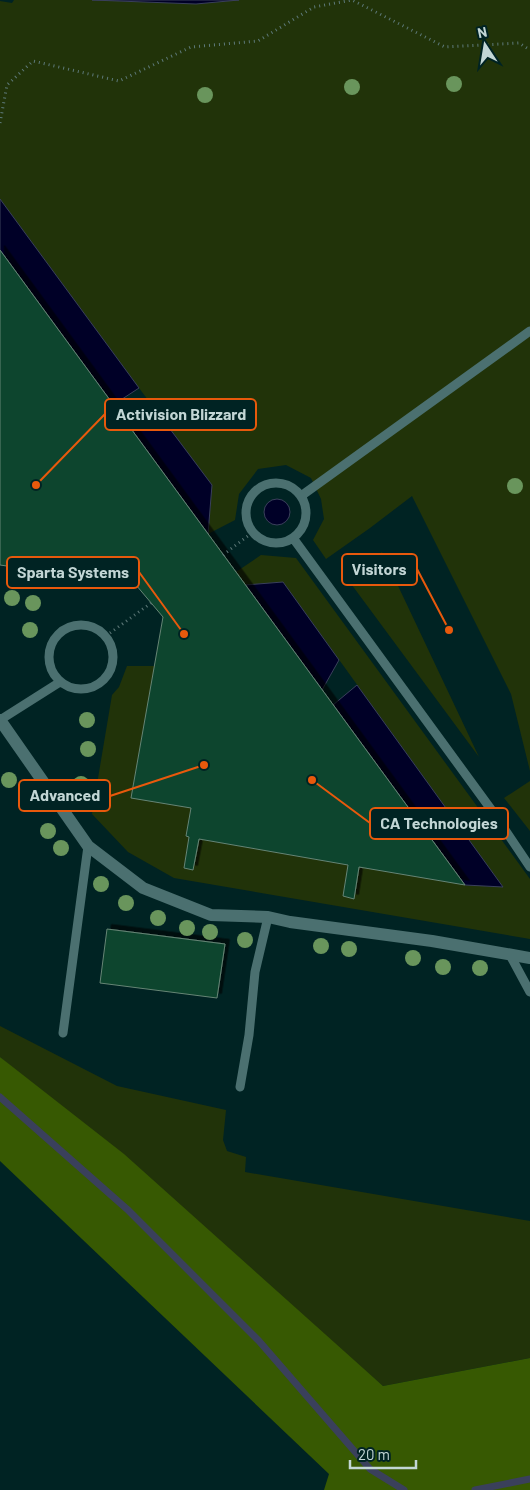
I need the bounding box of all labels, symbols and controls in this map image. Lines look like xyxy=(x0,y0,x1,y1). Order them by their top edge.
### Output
north arrow xyxy=(460,20,510,70)
text: N xyxy=(476,23,489,41)
callout: Activision Blizzard xyxy=(105,399,256,430)
text: Activision Blizzard xyxy=(116,404,246,423)
callout: Visitors xyxy=(342,554,417,585)
callout: Sparta Systems xyxy=(7,557,139,588)
text: Visitors xyxy=(351,559,407,578)
text: Sparta Systems xyxy=(17,562,129,581)
callout: Advanced xyxy=(19,780,110,811)
text: Advanced xyxy=(30,785,100,804)
callout: CA Technologies xyxy=(370,808,508,839)
text: CA Technologies xyxy=(380,813,498,832)
scale bar xyxy=(350,1438,416,1470)
text: 20 m xyxy=(358,1445,390,1463)

